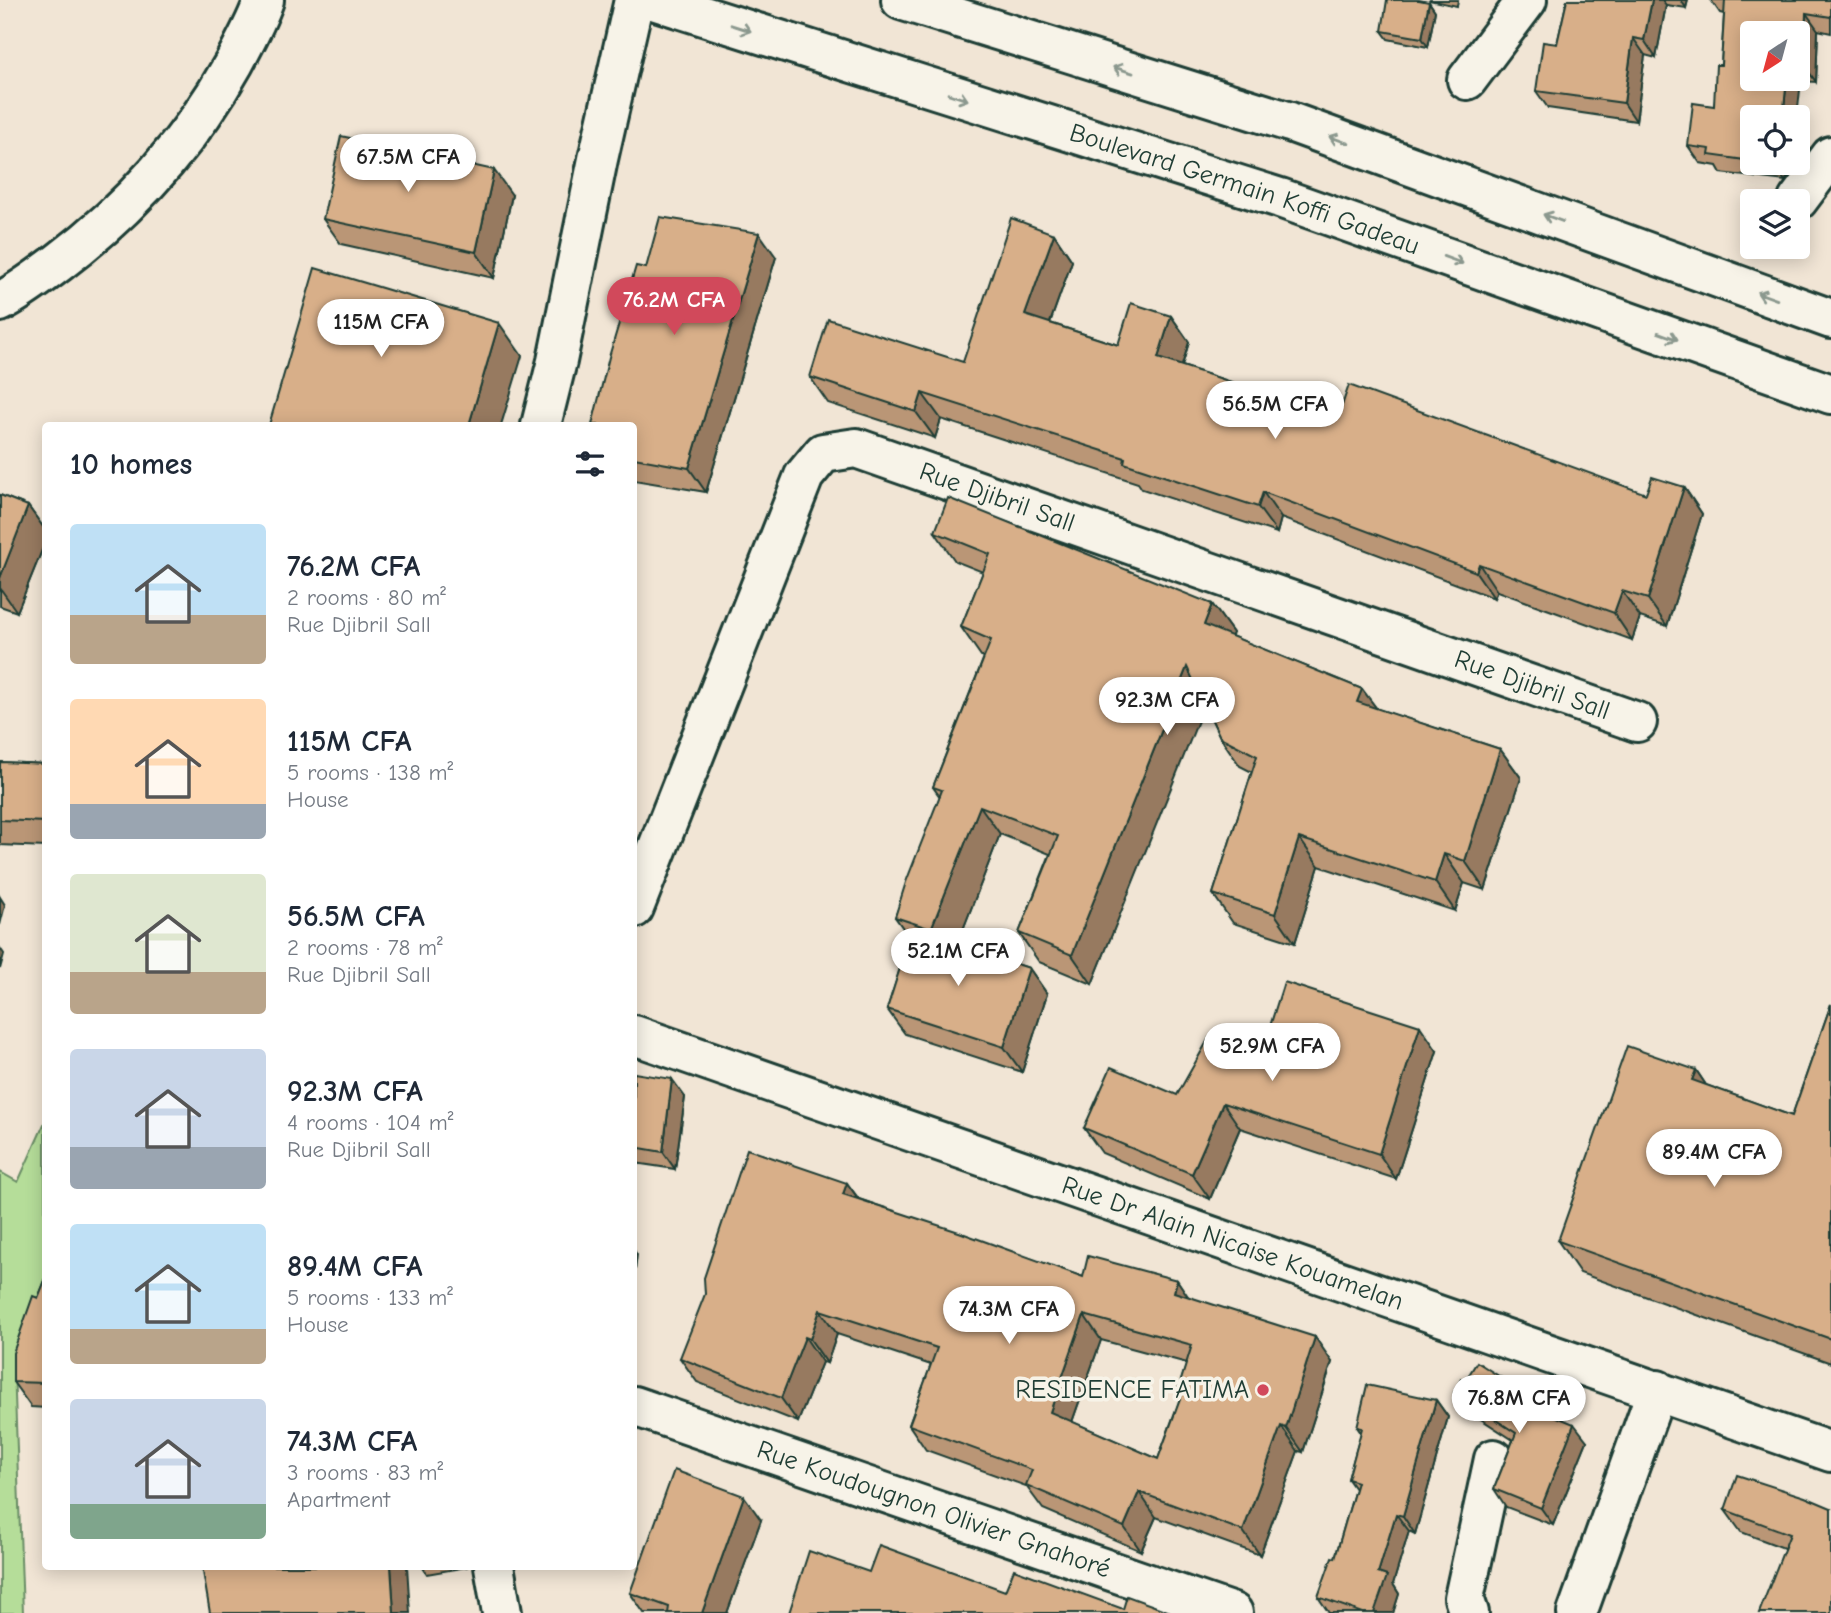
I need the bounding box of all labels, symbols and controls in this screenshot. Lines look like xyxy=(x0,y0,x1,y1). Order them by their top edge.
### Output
north arrow xyxy=(1740,21,1810,91)
map controls xyxy=(1740,21,1810,259)
one-way arrow xyxy=(730,23,752,35)
one-way arrow xyxy=(1112,62,1134,75)
one-way arrow xyxy=(947,91,969,104)
button: locate xyxy=(1740,105,1810,175)
street label: Boulevard Germain Koffi Gadeau xyxy=(1066,118,1423,261)
one-way arrow xyxy=(1329,133,1351,145)
pin: 67.5M CFA xyxy=(328,134,488,194)
text: 67.5M CFA xyxy=(356,143,460,170)
button: layers xyxy=(1740,189,1810,259)
one-way arrow xyxy=(1543,211,1565,223)
one-way arrow xyxy=(1442,255,1464,267)
pin: 76.2M CFA xyxy=(594,278,754,337)
text: 76.2M CFA xyxy=(623,286,725,313)
one-way arrow xyxy=(1756,289,1778,301)
pin: 115M CFA xyxy=(309,300,453,359)
text: 115M CFA xyxy=(333,308,429,335)
one-way arrow xyxy=(1656,331,1678,343)
pin: 56.5M CFA xyxy=(1195,382,1355,441)
text: 56.5M CFA xyxy=(1222,390,1328,417)
icon: filters xyxy=(571,445,609,483)
text: 10 homes xyxy=(70,447,192,482)
street label: Rue Djibril Sall xyxy=(915,456,1079,539)
text: 76.2M CFA xyxy=(287,549,420,584)
icon: home xyxy=(126,552,210,636)
text: 2 rooms · 80 m² xyxy=(287,584,446,611)
text: Rue Djibril Sall xyxy=(287,611,431,638)
street label: Rue Djibril Sall xyxy=(1450,644,1614,726)
pin: 92.3M CFA xyxy=(1087,678,1247,737)
text: 92.3M CFA xyxy=(1115,686,1219,713)
text: 115M CFA xyxy=(287,724,411,759)
icon: home xyxy=(126,727,210,811)
text: 5 rooms · 138 m² xyxy=(287,759,453,786)
text: House xyxy=(287,786,349,813)
text: 56.5M CFA xyxy=(287,899,425,934)
icon: home xyxy=(126,902,210,986)
pin: 52.1M CFA xyxy=(878,928,1038,988)
text: 2 rooms · 78 m² xyxy=(287,934,443,961)
text: 52.1M CFA xyxy=(907,937,1009,964)
text: Rue Djibril Sall xyxy=(287,961,431,988)
pin: 52.9M CFA xyxy=(1192,1024,1352,1083)
text: 52.9M CFA xyxy=(1220,1032,1324,1059)
text: 92.3M CFA xyxy=(287,1074,423,1109)
icon: home xyxy=(126,1077,210,1161)
text: 4 rooms · 104 m² xyxy=(287,1109,454,1136)
pin: 89.4M CFA xyxy=(1634,1130,1794,1189)
text: Rue Djibril Sall xyxy=(287,1136,431,1163)
text: 89.4M CFA xyxy=(1662,1138,1766,1165)
street label: Rue Dr Alain Nicaise Kouamelan xyxy=(1058,1170,1407,1317)
text: 89.4M CFA xyxy=(287,1249,422,1284)
icon: home xyxy=(126,1252,210,1336)
text: 5 rooms · 133 m² xyxy=(287,1284,453,1311)
pin: 74.3M CFA xyxy=(929,1286,1089,1346)
text: 74.3M CFA xyxy=(959,1295,1059,1322)
text: House xyxy=(287,1311,349,1338)
place label: RESIDENCE FATIMA xyxy=(1015,1375,1249,1405)
pin: 76.8M CFA xyxy=(1439,1376,1599,1435)
marker: RESIDENCE FATIMA xyxy=(1255,1382,1271,1398)
text: 76.8M CFA xyxy=(1468,1384,1570,1411)
text: 74.3M CFA xyxy=(287,1424,417,1459)
icon: home xyxy=(126,1427,210,1511)
street label: Rue Koudougnon Olivier Gnahoré xyxy=(753,1435,1114,1584)
text: 3 rooms · 83 m² xyxy=(287,1459,443,1486)
text: Apartment xyxy=(287,1486,390,1513)

